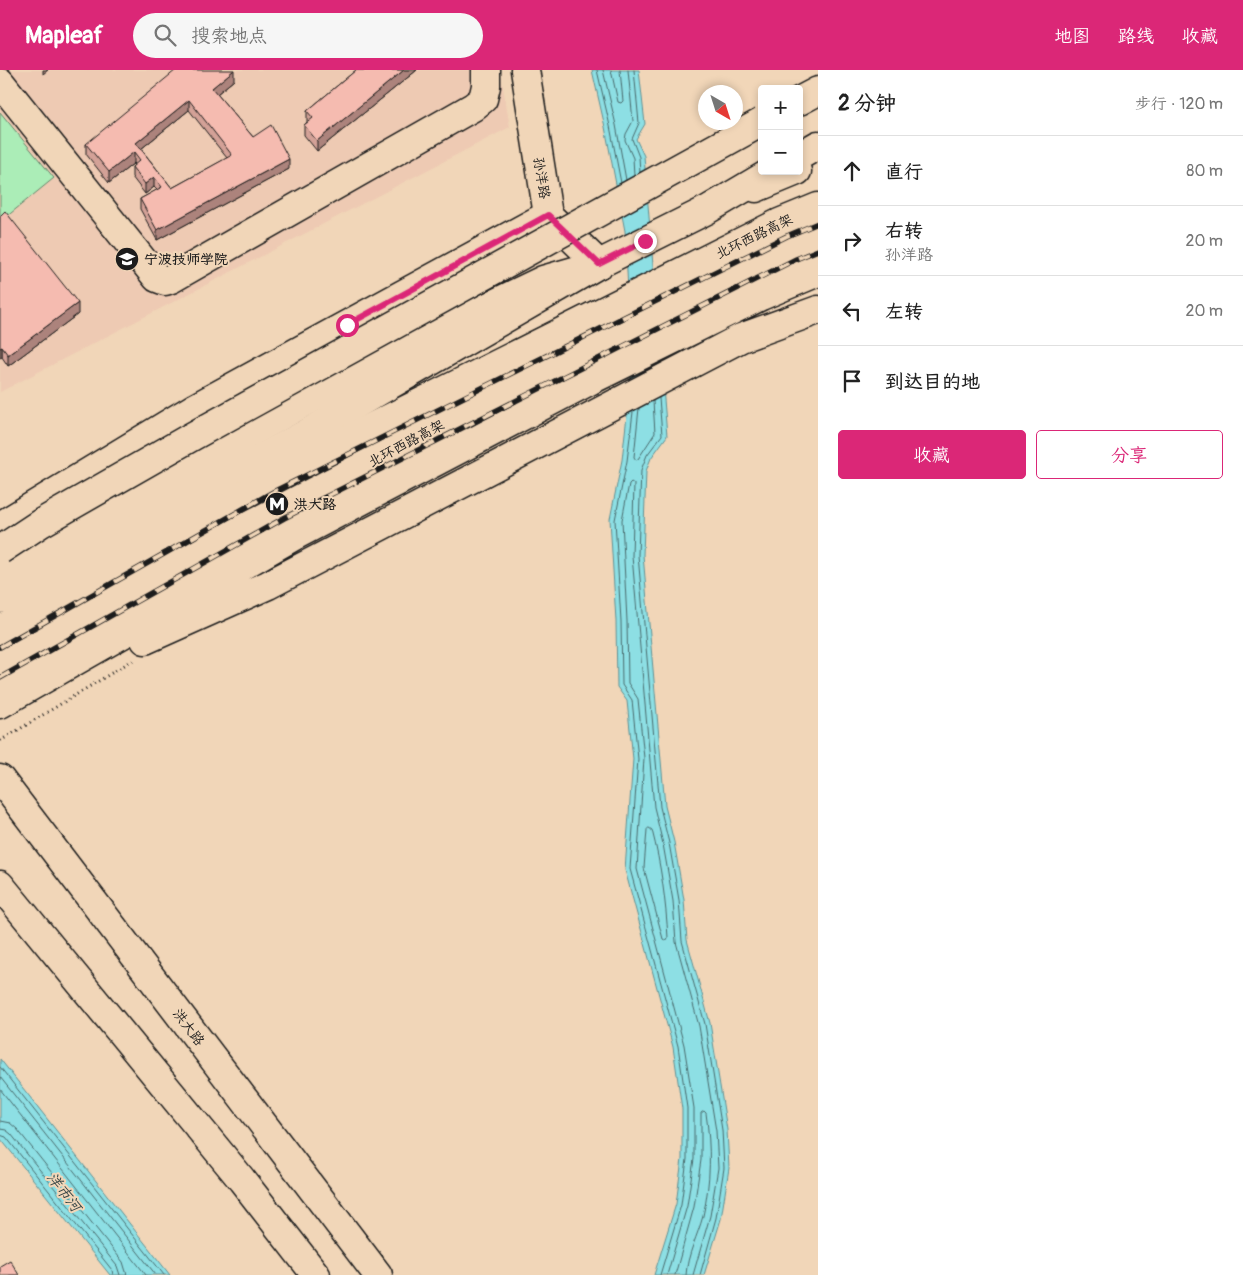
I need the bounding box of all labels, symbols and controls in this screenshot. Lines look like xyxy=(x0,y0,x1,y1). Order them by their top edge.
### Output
search box xyxy=(133,13,483,58)
text: Mapleaf xyxy=(25,21,103,50)
icon: search xyxy=(151,21,179,49)
text: 搜索地点 xyxy=(191,24,267,48)
text: 地图 xyxy=(1054,25,1090,48)
text: 路线 xyxy=(1118,25,1154,48)
text: 收藏 xyxy=(1182,25,1218,48)
north arrow xyxy=(698,85,743,130)
map controls xyxy=(758,85,803,175)
button: + xyxy=(758,85,803,130)
text: 2 分钟 xyxy=(838,90,896,117)
text: 步行 · 120 m xyxy=(1135,94,1223,114)
button: − xyxy=(758,130,803,175)
street label: 孙洋路 xyxy=(530,156,553,200)
icon: ahead xyxy=(838,157,866,185)
text: 直行 xyxy=(885,160,923,184)
text: 80 m xyxy=(1186,161,1223,181)
street label: 北环西路高架 xyxy=(713,210,796,263)
text: 右转 xyxy=(885,219,923,243)
icon: right xyxy=(838,227,866,255)
route end xyxy=(634,230,657,253)
text: 20 m xyxy=(1185,231,1223,251)
text: 孙洋路 xyxy=(885,245,933,265)
school or university icon: 宁波技师学院 xyxy=(114,246,140,272)
place label: 宁波技师学院 xyxy=(144,251,228,268)
icon: left xyxy=(838,297,866,325)
text: 左转 xyxy=(885,300,923,324)
text: 20 m xyxy=(1185,301,1223,321)
route start xyxy=(336,314,359,337)
icon: arrive xyxy=(838,367,866,395)
text: 到达目的地 xyxy=(885,370,980,394)
street label: 北环西路高架 xyxy=(365,416,447,471)
button: 收藏 xyxy=(838,430,1026,479)
button: 分享 xyxy=(1036,430,1223,479)
metro station icon: 洪大路 xyxy=(264,491,290,517)
place label: 洪大路 xyxy=(294,496,336,513)
street label: 洪大路 xyxy=(169,1005,208,1049)
water label: 洋市河 xyxy=(42,1169,87,1218)

